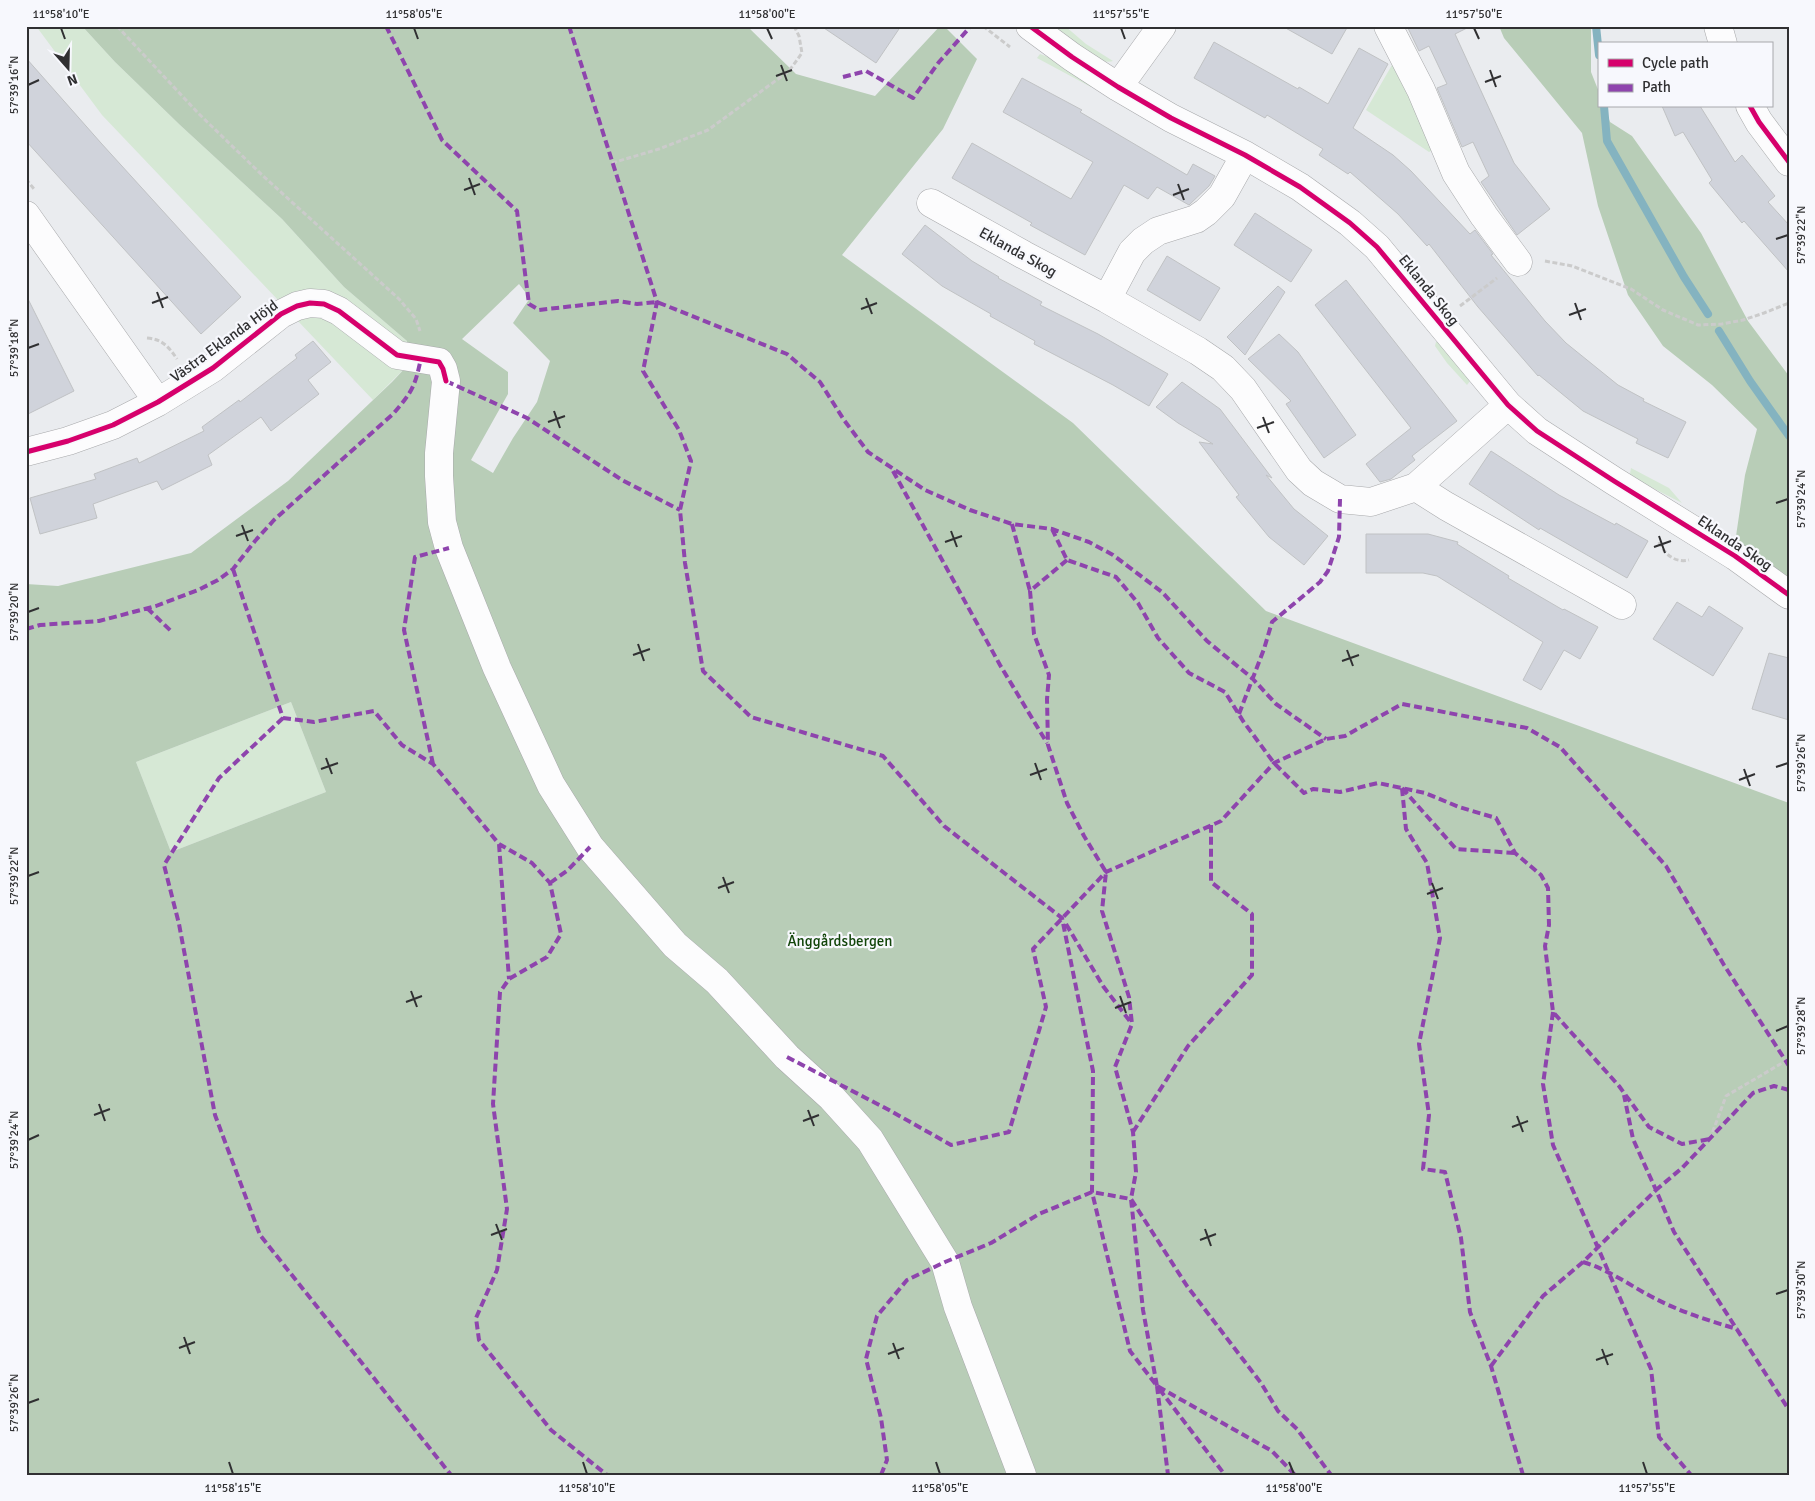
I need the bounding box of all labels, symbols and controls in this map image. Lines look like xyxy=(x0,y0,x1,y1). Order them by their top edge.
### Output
text: 11°58'10"E xyxy=(32,7,90,22)
text: 11°58'05"E xyxy=(385,7,443,22)
text: 11°58'00"E xyxy=(738,7,796,22)
text: 11°57'55"E xyxy=(1092,7,1150,22)
text: 11°57'50"E xyxy=(1445,7,1503,22)
north arrow xyxy=(42,42,92,92)
legend xyxy=(1598,42,1772,108)
text: Cycle path xyxy=(1642,54,1709,72)
text: 57°39'16"N xyxy=(7,56,22,114)
text: N xyxy=(65,70,80,89)
text: Path xyxy=(1642,78,1671,96)
text: 57°39'22"N xyxy=(1794,206,1809,264)
street label: Eklanda Skog xyxy=(976,223,1060,281)
street label: Eklanda Skog xyxy=(1395,251,1463,329)
street label: Västra Eklanda Höjd xyxy=(167,296,281,386)
text: 57°39'18"N xyxy=(7,319,22,377)
text: 57°39'24"N xyxy=(1794,470,1809,528)
street label: Eklanda Skog xyxy=(1694,511,1776,575)
text: 57°39'20"N xyxy=(7,583,22,641)
text: 57°39'26"N xyxy=(1794,734,1809,792)
text: 57°39'22"N xyxy=(7,847,22,905)
park label: Änggårdsbergen xyxy=(787,932,893,950)
text: 57°39'28"N xyxy=(1794,997,1809,1055)
text: 57°39'24"N xyxy=(7,1111,22,1169)
text: 57°39'30"N xyxy=(1794,1261,1809,1319)
text: 57°39'26"N xyxy=(7,1374,22,1432)
text: 11°58'15"E xyxy=(204,1481,262,1496)
text: 11°58'10"E xyxy=(558,1481,616,1496)
text: 11°58'05"E xyxy=(911,1481,969,1496)
text: 11°58'00"E xyxy=(1265,1481,1323,1496)
text: 11°57'55"E xyxy=(1618,1481,1676,1496)

